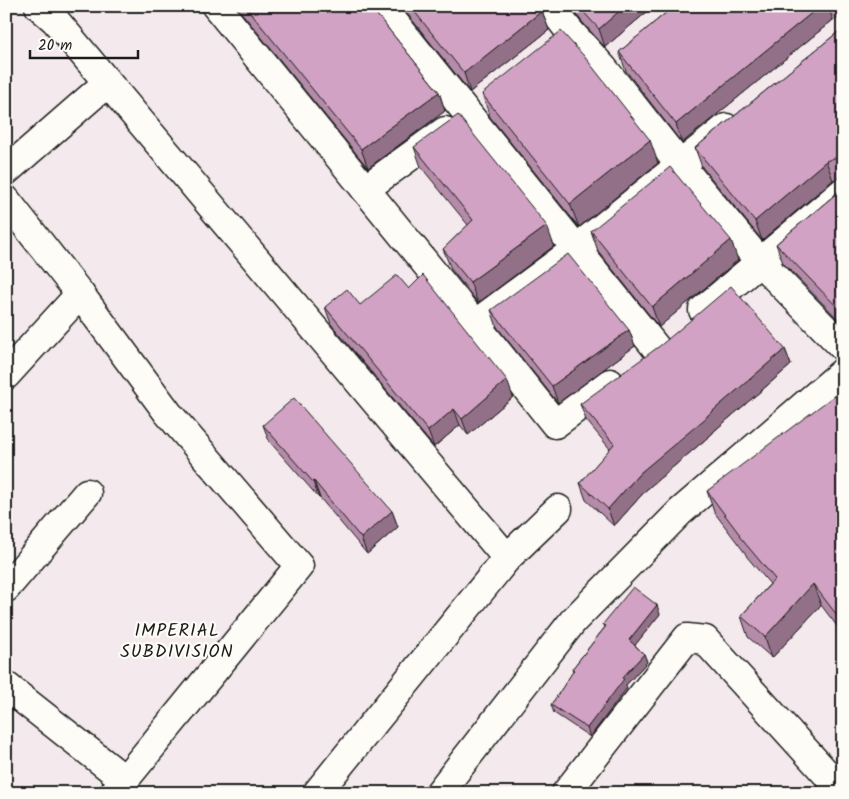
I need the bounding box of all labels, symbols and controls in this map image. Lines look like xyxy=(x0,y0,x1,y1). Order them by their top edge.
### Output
scale bar xyxy=(30,28,138,60)
text: 20 m xyxy=(38,34,72,58)
district label: IMPERIAL SUBDIVISION xyxy=(120,617,234,667)

